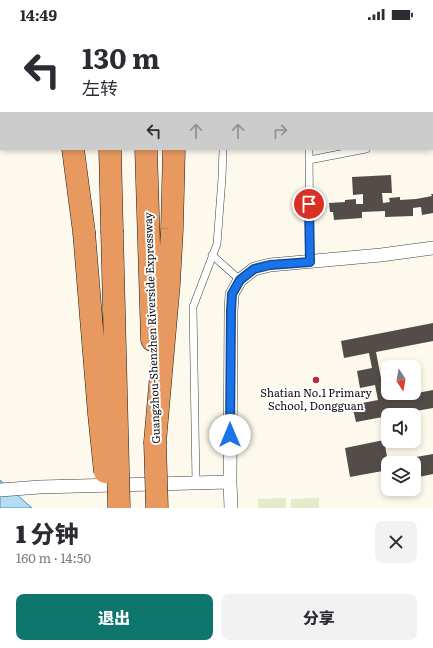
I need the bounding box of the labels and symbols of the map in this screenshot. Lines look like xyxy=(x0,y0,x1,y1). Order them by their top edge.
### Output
pin xyxy=(292,187,326,221)
street label: Guangzhou-Shenzhen Riverside Expressway xyxy=(139,212,163,444)
north arrow xyxy=(381,360,421,400)
marker: Shatian No.1 Primary School, Dongguan xyxy=(311,375,321,385)
place label: Shatian No.1 Primary School, Dongguan xyxy=(260,384,373,413)
position arrow xyxy=(209,414,251,456)

